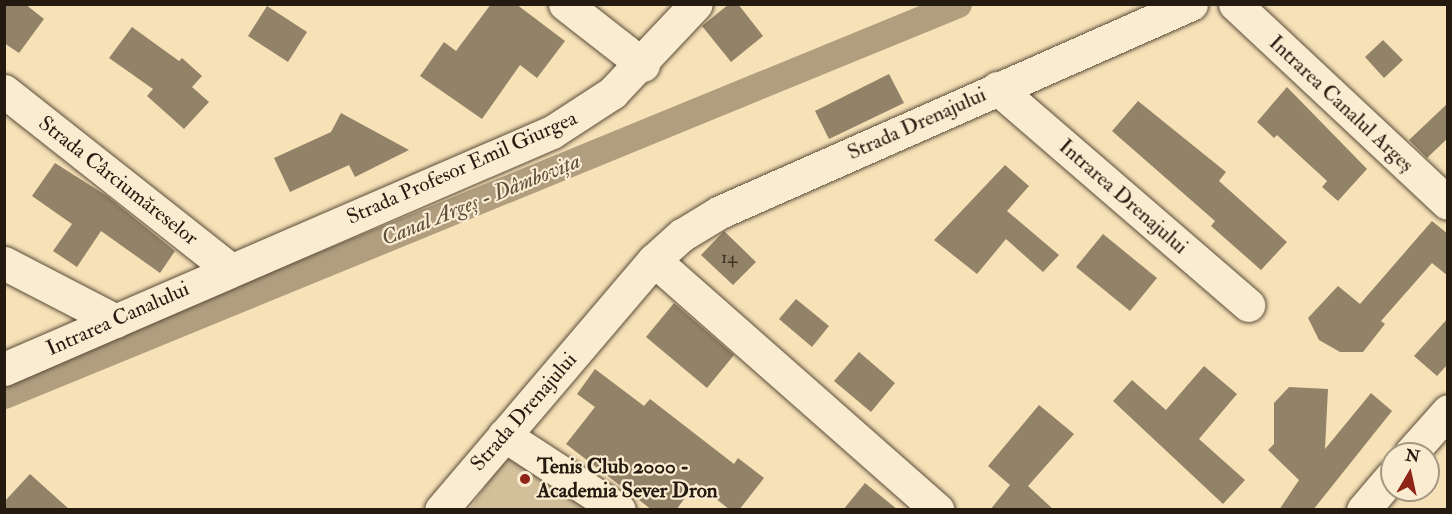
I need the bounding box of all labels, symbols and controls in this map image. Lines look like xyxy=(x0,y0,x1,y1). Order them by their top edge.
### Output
street label: Intrarea Canalul Argeș xyxy=(1263,30,1419,178)
street label: Strada Drenajului xyxy=(844,82,990,166)
street label: Strada Profesor Emil Giurgea xyxy=(343,106,581,230)
street label: Strada Cârciumăreselor xyxy=(33,111,203,251)
street label: Intrarea Drenajului xyxy=(1053,134,1193,260)
water label: Canal Argeș - Dâmbovița xyxy=(378,148,584,252)
house number: 14 xyxy=(721,247,737,269)
street label: Intrarea Canalului xyxy=(43,276,193,362)
street label: Strada Drenajului xyxy=(466,348,582,476)
north arrow xyxy=(1380,442,1440,502)
text: N xyxy=(1404,445,1421,467)
place label: Tenis Club 2000 - Academia Sever Dron xyxy=(537,454,718,504)
marker: Tenis Club 2000 - Academia Sever Dron xyxy=(518,472,532,486)

